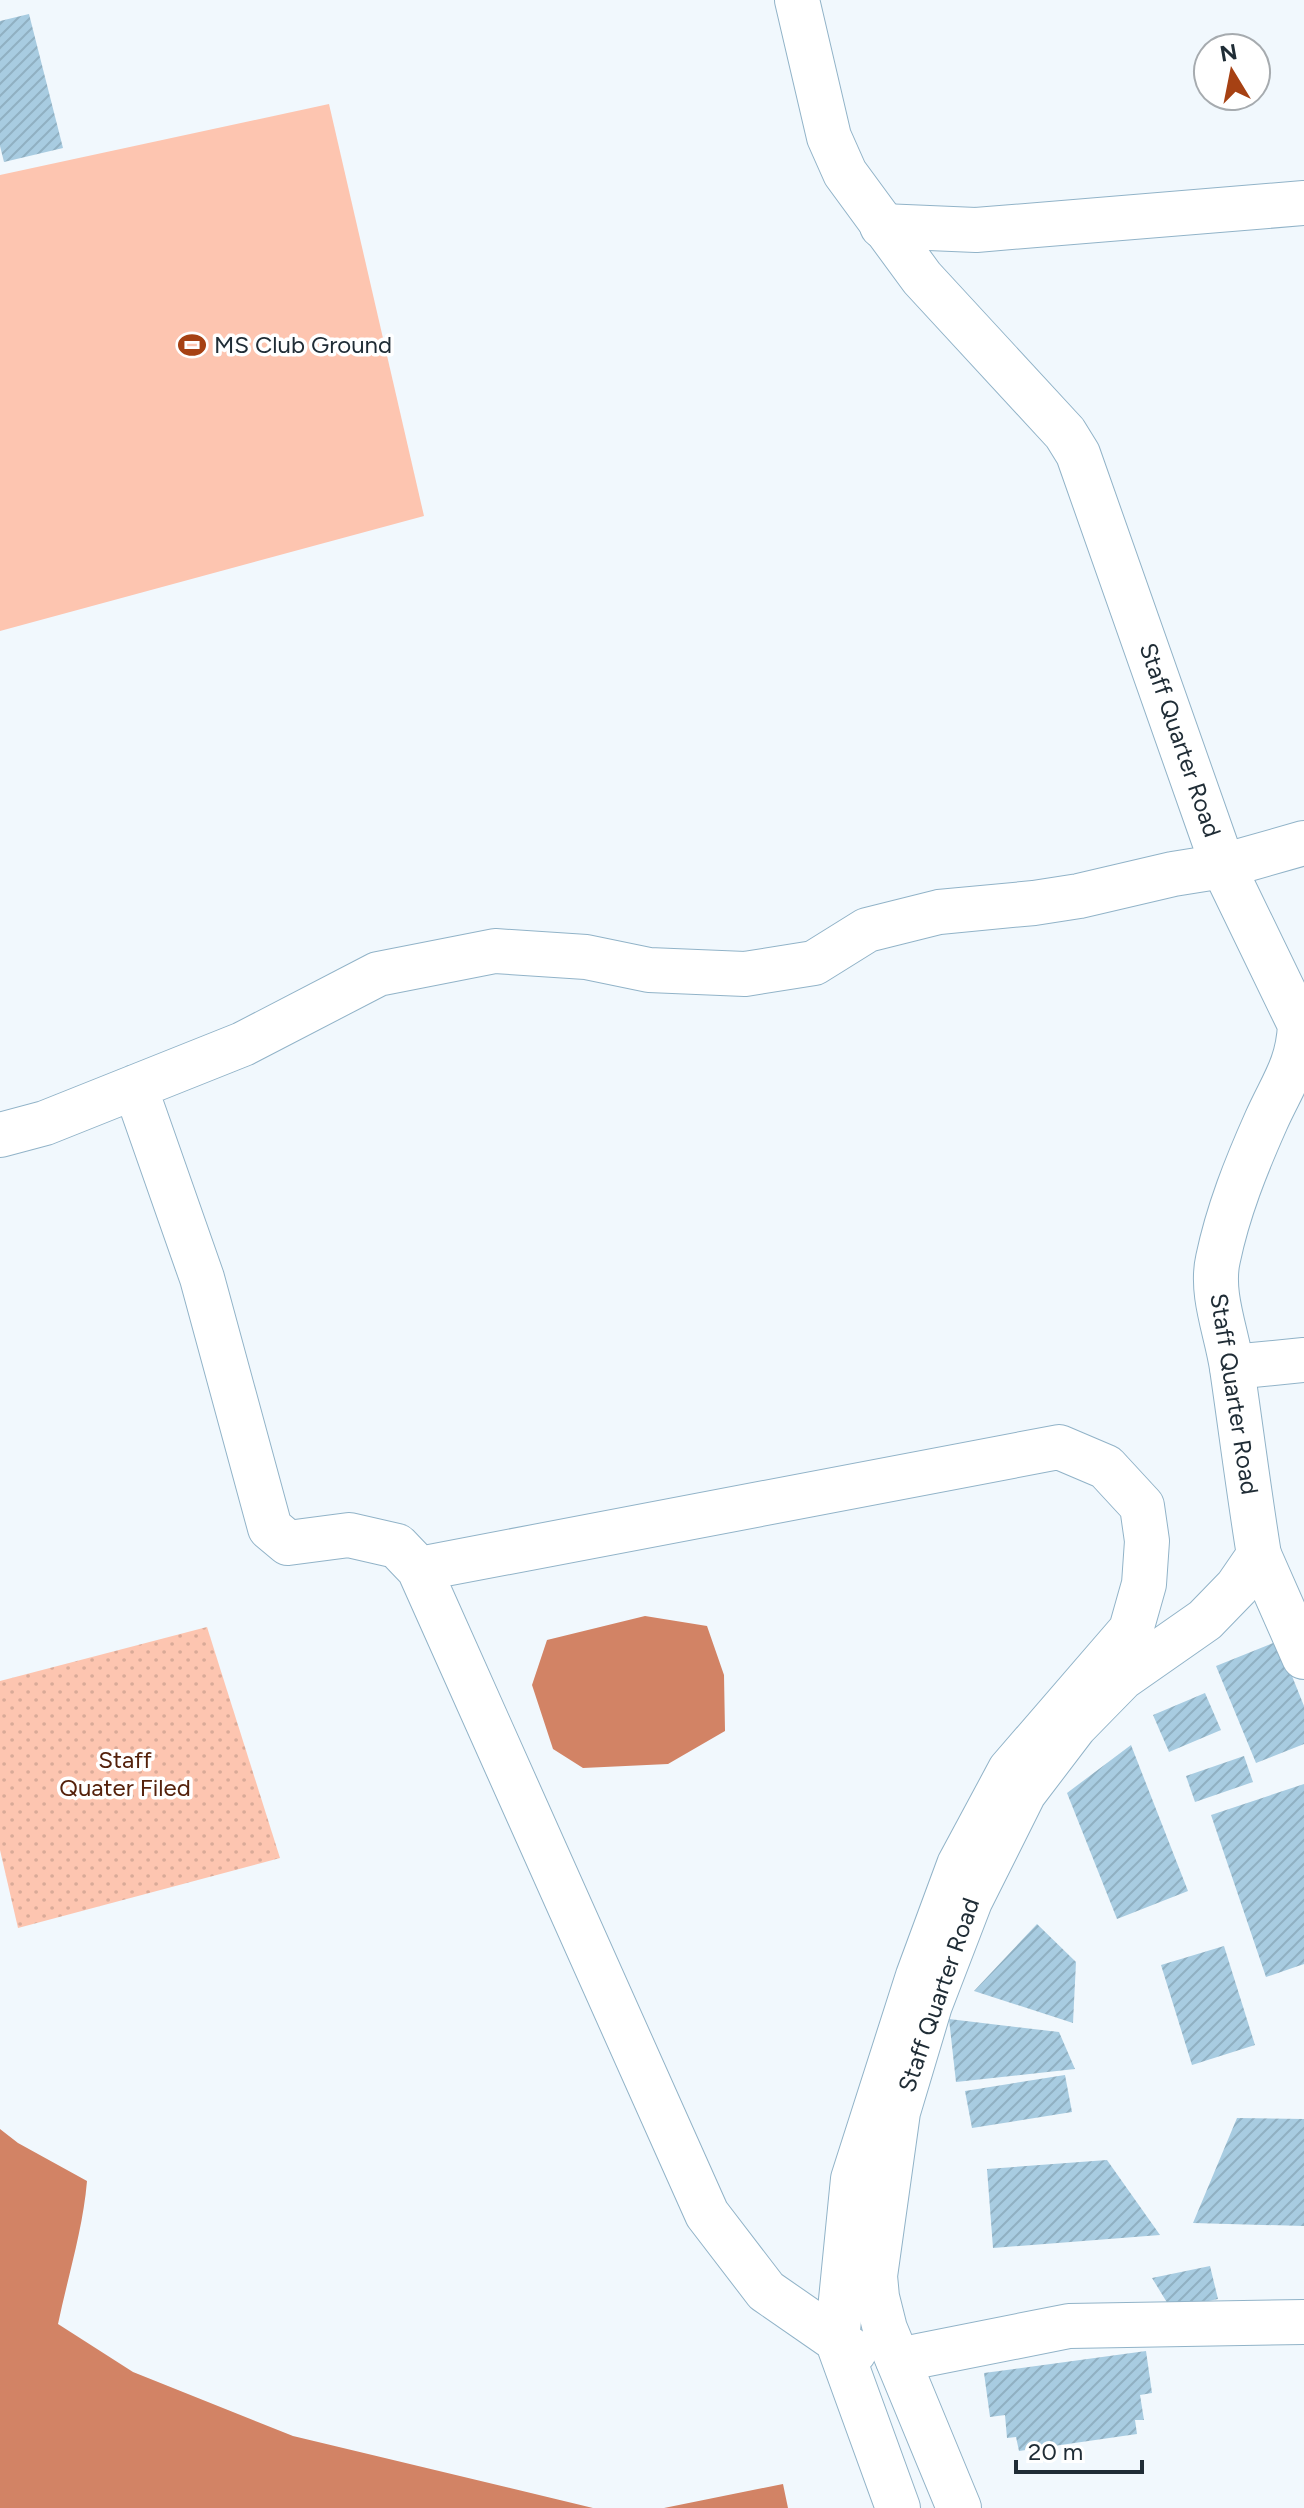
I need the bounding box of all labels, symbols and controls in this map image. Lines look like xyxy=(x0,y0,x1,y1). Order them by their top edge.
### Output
north arrow xyxy=(1192,32,1272,112)
text: N xyxy=(1218,38,1239,68)
sports icon: MS Club Ground xyxy=(177,330,207,360)
place label: MS Club Ground xyxy=(214,330,392,359)
street label: Staff Quarter Road xyxy=(1134,639,1227,841)
street label: Staff Quarter Road xyxy=(1204,1291,1265,1497)
park label: Staff Quater Filed xyxy=(59,1745,191,1802)
street label: Staff Quarter Road xyxy=(892,1894,985,2096)
scale bar xyxy=(1016,2424,1142,2474)
text: 20 m xyxy=(1028,2437,1083,2466)

